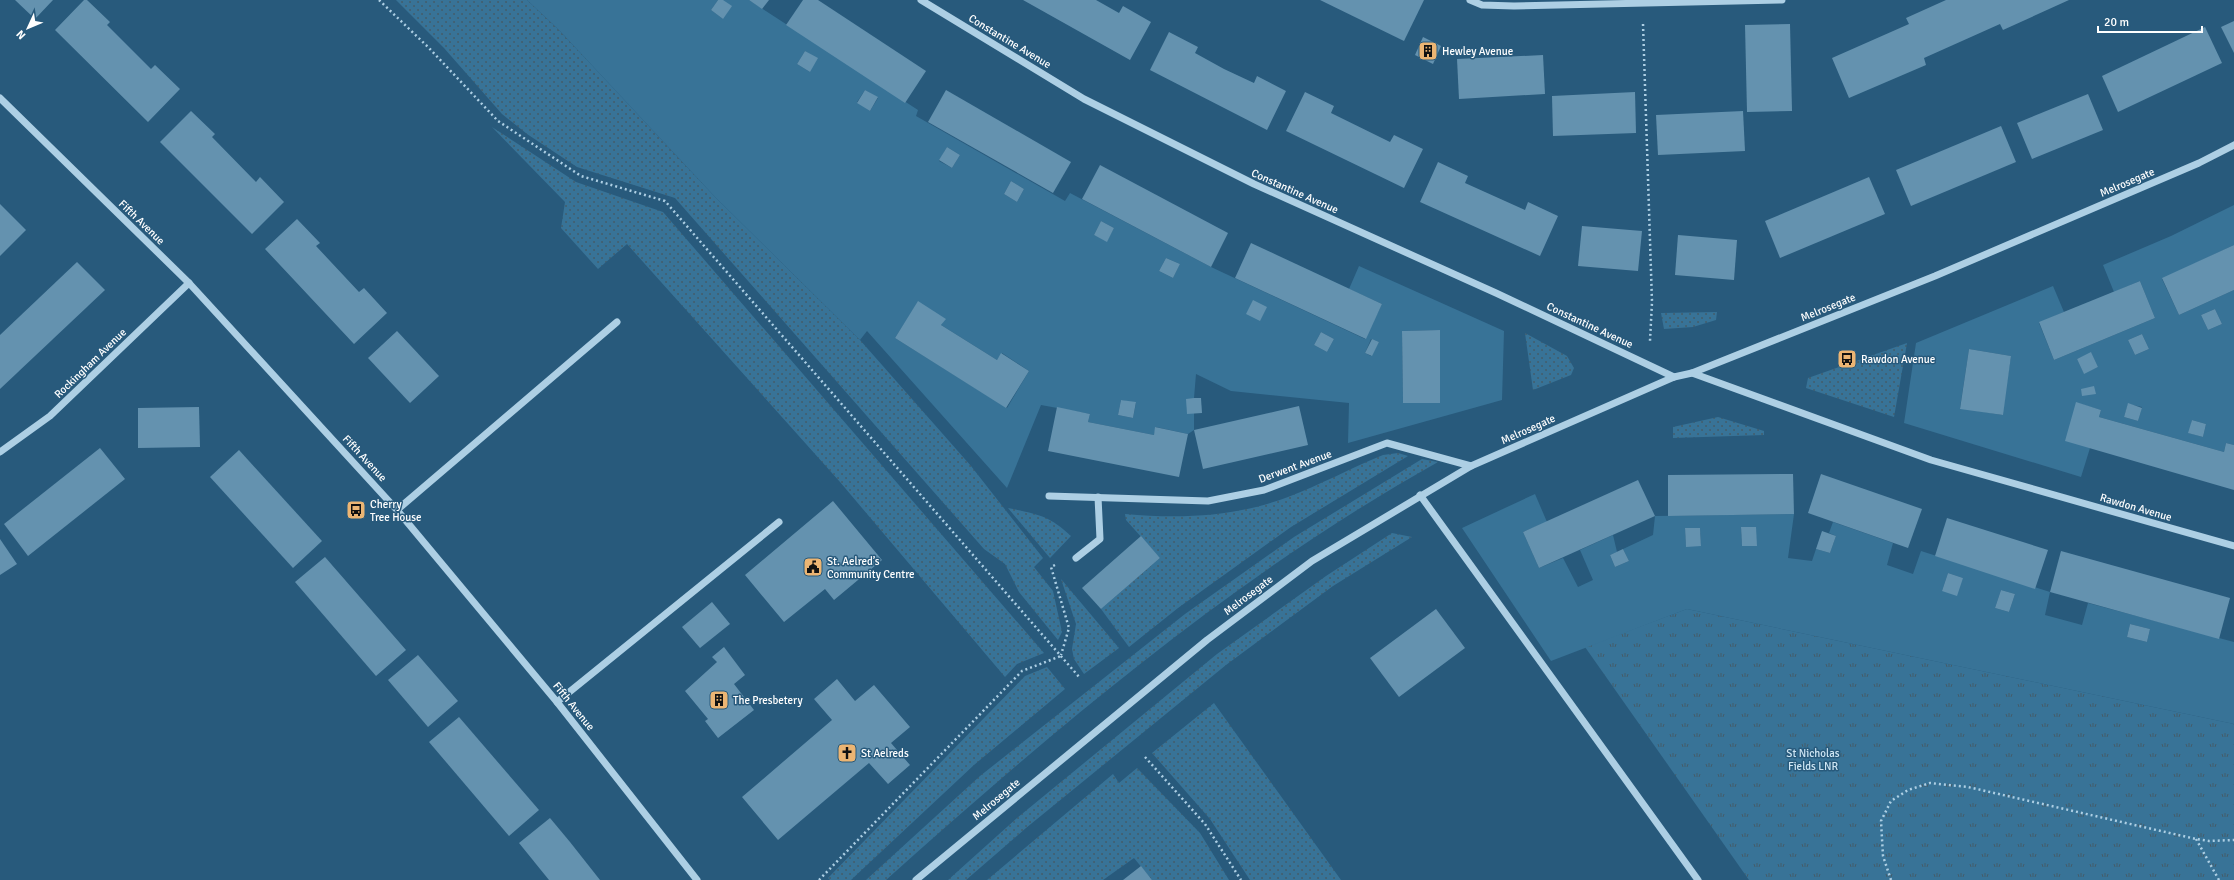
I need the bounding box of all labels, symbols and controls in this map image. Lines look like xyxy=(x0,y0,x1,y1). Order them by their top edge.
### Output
north arrow xyxy=(8,8,48,48)
scale bar xyxy=(2098,8,2202,34)
street label: Constantine Avenue xyxy=(966,12,1053,71)
text: 20 m xyxy=(2104,15,2129,30)
text: N xyxy=(14,27,29,42)
building icon: Hewley Avenue xyxy=(1417,40,1439,62)
place label: Hewley Avenue xyxy=(1442,45,1513,58)
street label: Melrosegate xyxy=(2098,165,2156,200)
street label: Constantine Avenue xyxy=(1249,166,1340,216)
street label: Fifth Avenue xyxy=(116,197,167,247)
street label: Melrosegate xyxy=(1799,291,1858,324)
street label: Constantine Avenue xyxy=(1545,300,1635,351)
street label: Rockingham Avenue xyxy=(52,326,129,401)
bus stop icon: Rawdon Avenue xyxy=(1836,348,1858,370)
place label: Rawdon Avenue xyxy=(1861,353,1935,366)
street label: Melrosegate xyxy=(1499,412,1557,447)
street label: Fifth Avenue xyxy=(340,432,389,484)
street label: Derwent Avenue xyxy=(1257,447,1334,486)
street label: Rawdon Avenue xyxy=(2098,491,2173,524)
place label: Cherry Tree House xyxy=(370,498,422,524)
bus stop icon: Cherry Tree House xyxy=(345,499,367,521)
place label: St. Aelred’s Community Centre xyxy=(827,555,914,581)
public building icon: St. Aelred’s Community Centre xyxy=(802,556,824,578)
street label: Melrosegate xyxy=(1221,573,1275,618)
street label: Fifth Avenue xyxy=(550,679,597,733)
building icon: The Presbetery xyxy=(708,689,730,711)
place label: The Presbetery xyxy=(733,694,803,707)
church icon: St Aelreds xyxy=(836,742,858,764)
place label: St Aelreds xyxy=(861,747,909,760)
park label: St Nicholas Fields LNR xyxy=(1786,747,1840,773)
street label: Melrosegate xyxy=(970,776,1023,823)

